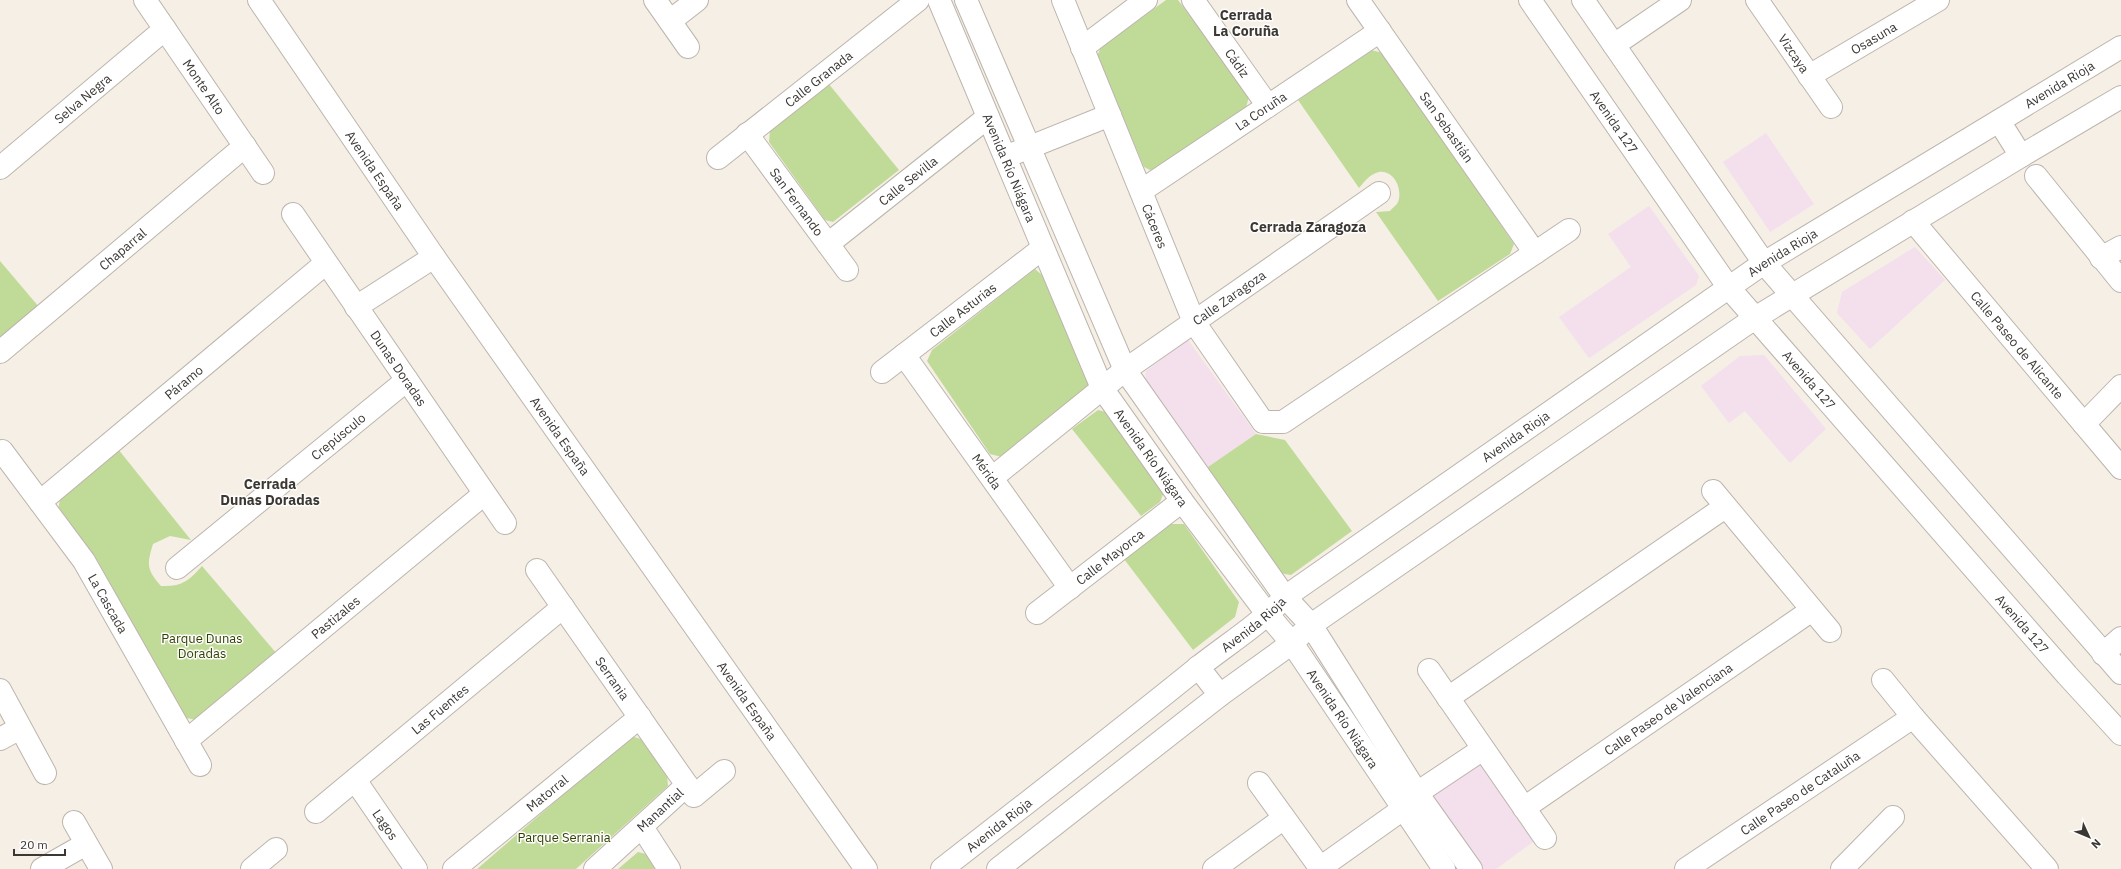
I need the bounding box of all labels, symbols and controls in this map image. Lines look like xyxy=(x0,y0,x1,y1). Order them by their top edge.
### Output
district label: Cerrada La Coruña xyxy=(1213,6,1279,40)
street label: Osasuna xyxy=(1848,18,1900,58)
street label: Vizcaya xyxy=(1775,31,1813,76)
street label: Cádiz xyxy=(1221,45,1254,81)
street label: Calle Granada xyxy=(781,47,856,111)
street label: Monte Alto xyxy=(179,56,229,118)
street label: Avenida Rioja xyxy=(2021,57,2097,112)
street label: Selva Negra xyxy=(51,70,115,127)
street label: Avenida 127 xyxy=(1586,87,1642,157)
street label: La Coruña xyxy=(1232,88,1290,134)
street label: San Sebastián xyxy=(1416,88,1477,166)
street label: Avenida Río Niágara xyxy=(979,111,1040,225)
street label: Avenida España xyxy=(342,127,408,213)
street label: Calle Sevilla xyxy=(875,152,941,209)
street label: San Fernando xyxy=(766,164,827,239)
street label: Cáceres xyxy=(1138,201,1172,251)
district label: Cerrada Zaragoza xyxy=(1250,218,1366,236)
street label: Chaparral xyxy=(95,224,150,274)
street label: Avenida Rioja xyxy=(1744,224,1820,280)
street label: Calle Zaragoza xyxy=(1189,266,1269,329)
street label: Calle Asturias xyxy=(926,279,1000,341)
street label: Calle Paseo de Alicante xyxy=(1967,287,2068,403)
street label: Dunas Doradas xyxy=(367,327,431,409)
street label: Avenida 127 xyxy=(1779,347,1840,413)
street label: Páramo xyxy=(161,361,206,403)
street label: Avenida España xyxy=(527,393,594,479)
street label: Avenida Río Niágara xyxy=(1111,405,1192,510)
street label: Avenida Rioja xyxy=(1478,407,1553,466)
street label: Crepúsculo xyxy=(307,409,369,464)
street label: Mérida xyxy=(968,450,1006,493)
district label: Cerrada Dunas Doradas xyxy=(220,475,320,509)
street label: Calle Mayorca xyxy=(1072,525,1147,588)
street label: La Cascada xyxy=(84,571,132,636)
street label: Avenida 127 xyxy=(1992,591,2053,657)
street label: Pastizales xyxy=(307,592,363,643)
street label: Avenida Rioja xyxy=(1218,593,1289,656)
park label: Parque Dunas Doradas xyxy=(161,630,243,662)
street label: Serrania xyxy=(592,653,633,703)
street label: Avenida España xyxy=(714,658,781,743)
street label: Calle Paseo de Valenciana xyxy=(1601,659,1736,759)
street label: Avenida Río Niágara xyxy=(1303,665,1382,772)
street label: Las Fuentes xyxy=(408,680,472,738)
street label: Calle Paseo de Cataluña xyxy=(1737,747,1863,839)
street label: Matorral xyxy=(522,771,572,815)
street label: Manantial xyxy=(633,784,687,835)
street label: Avenida Rioja xyxy=(963,794,1035,856)
street label: Lagos xyxy=(369,806,402,843)
north arrow xyxy=(2069,817,2109,857)
park label: Parque Serrania xyxy=(517,829,611,846)
scale bar xyxy=(14,831,65,857)
text: N xyxy=(2088,836,2104,852)
text: 20 m xyxy=(20,837,48,852)

